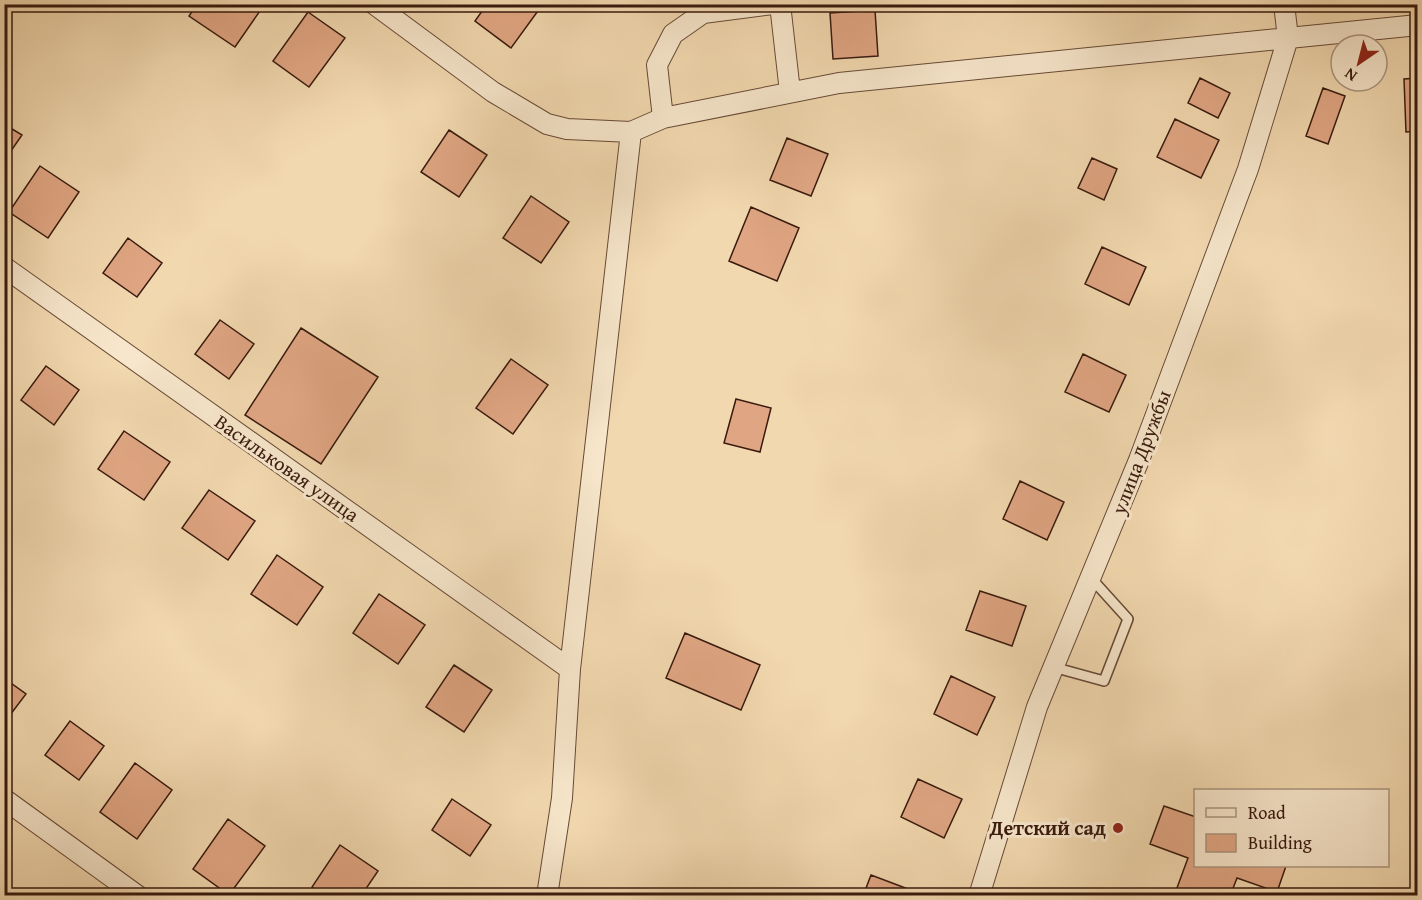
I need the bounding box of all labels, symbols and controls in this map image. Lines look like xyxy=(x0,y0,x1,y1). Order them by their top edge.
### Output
north arrow xyxy=(1329,33,1389,93)
text: N xyxy=(1339,62,1362,88)
street label: улица Дружбы xyxy=(1103,385,1178,519)
street label: Васильковая улица xyxy=(209,407,366,529)
legend xyxy=(1194,789,1389,867)
text: Road xyxy=(1248,799,1286,826)
place label: Детский сад xyxy=(989,813,1106,842)
marker: Детский сад xyxy=(1111,821,1125,835)
text: Building xyxy=(1248,829,1312,856)

